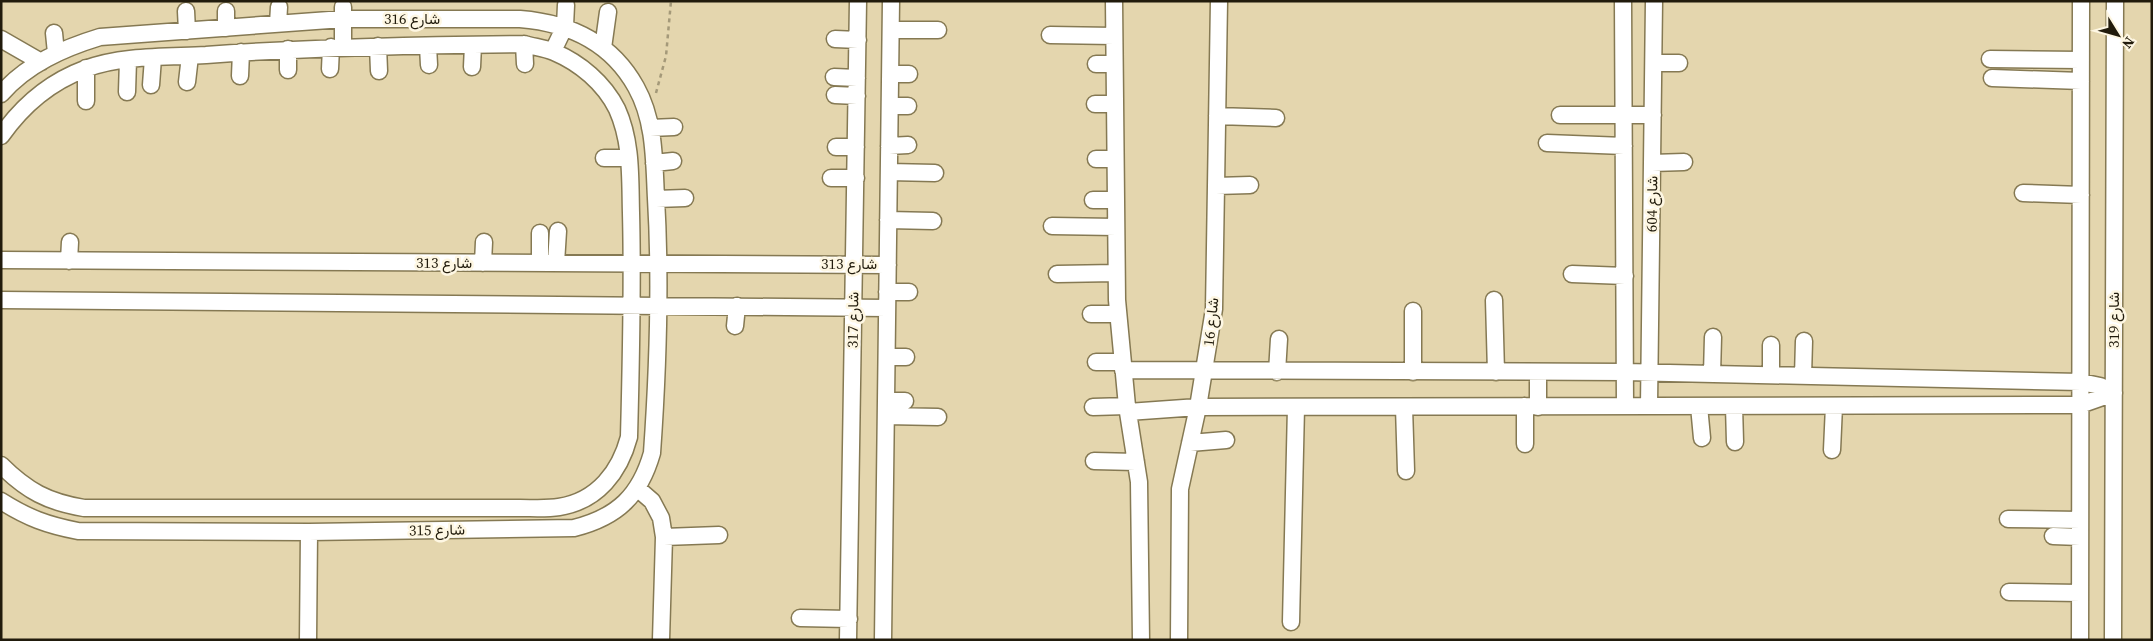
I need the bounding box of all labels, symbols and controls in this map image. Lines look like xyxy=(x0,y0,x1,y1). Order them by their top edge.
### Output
street label: شارع 316 xyxy=(384,8,440,30)
north arrow xyxy=(2093,10,2143,60)
text: N xyxy=(2117,33,2139,53)
street label: شارع 604 xyxy=(1641,176,1663,232)
street label: شارع 313 xyxy=(416,252,472,274)
street label: شارع 313 xyxy=(821,253,877,275)
street label: شارع 317 xyxy=(842,292,864,348)
street label: شارع 319 xyxy=(2103,292,2125,348)
street label: شارع 16 xyxy=(1198,296,1225,347)
street label: شارع 315 xyxy=(409,519,465,541)

